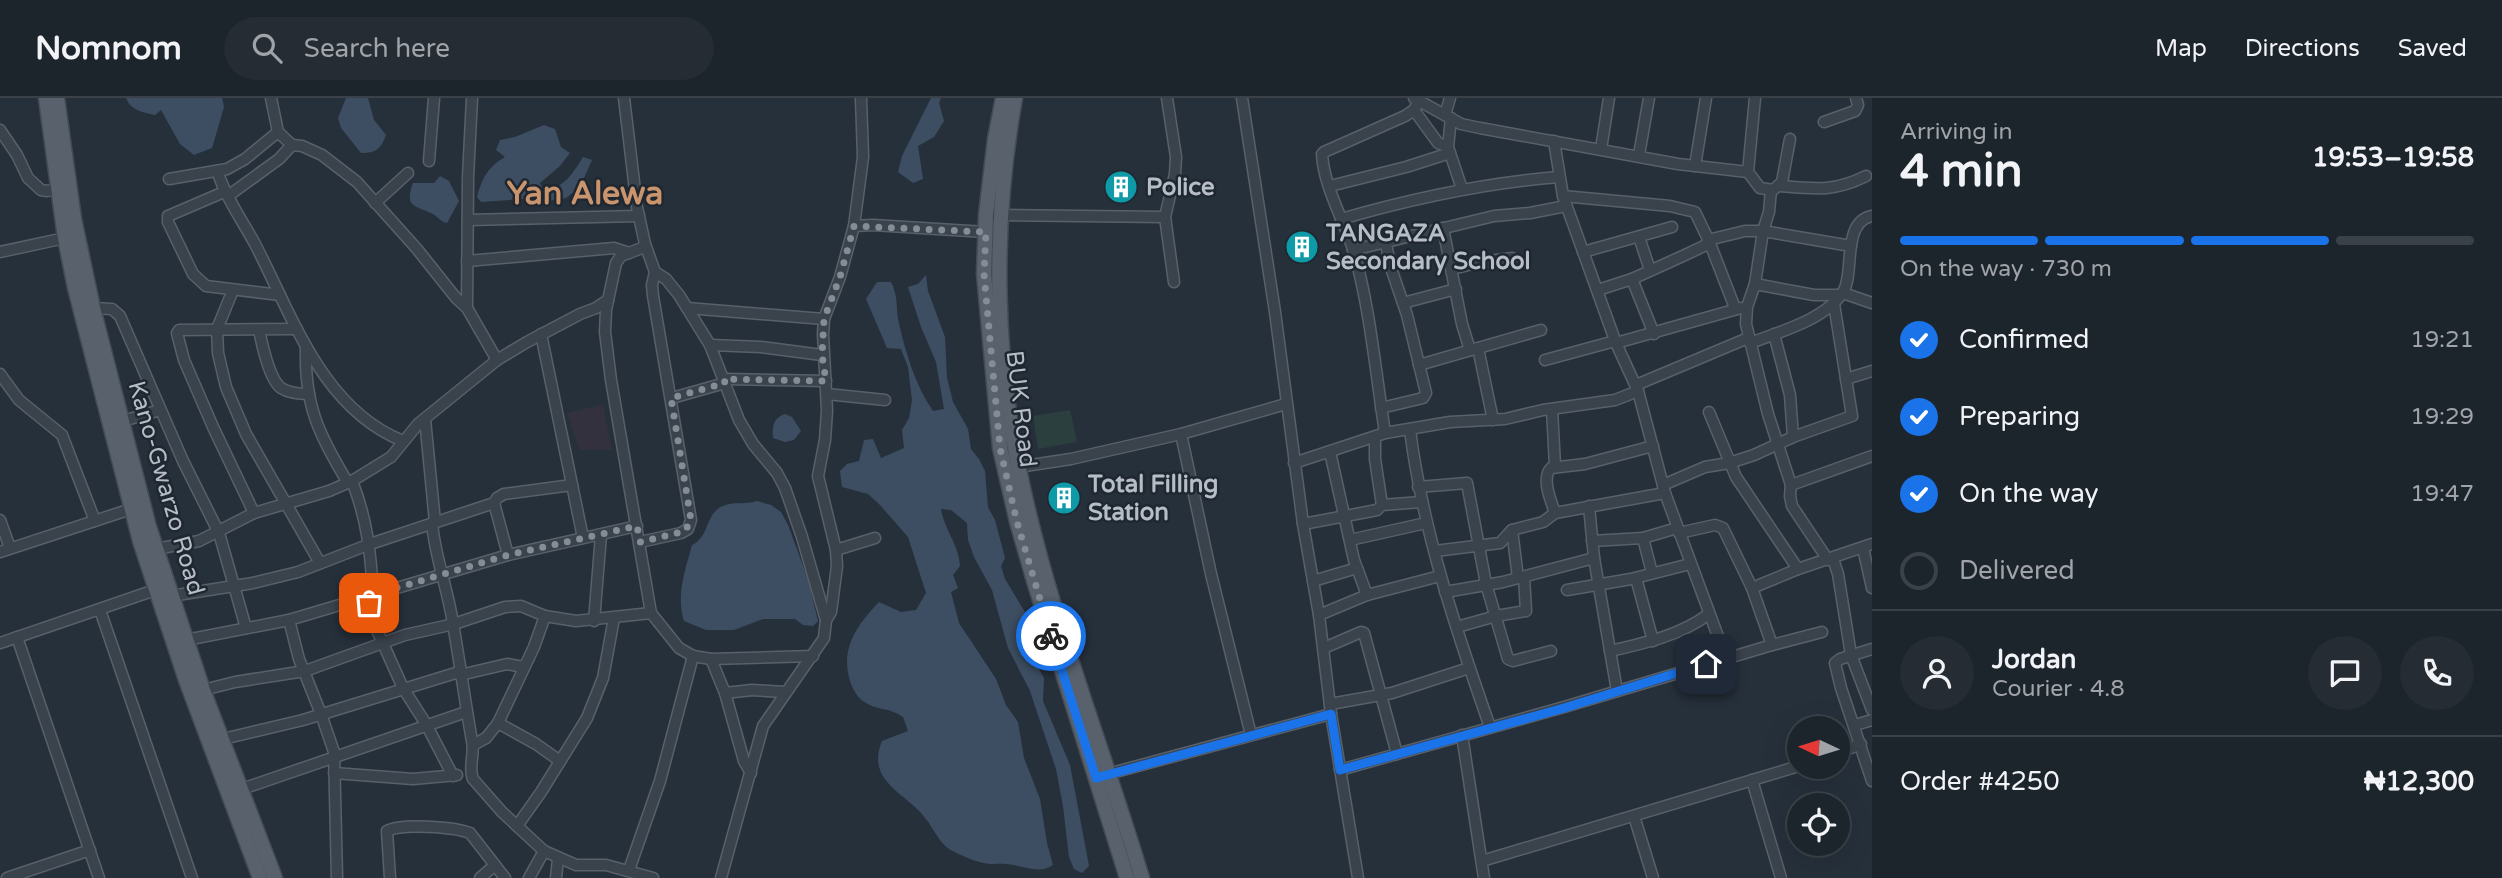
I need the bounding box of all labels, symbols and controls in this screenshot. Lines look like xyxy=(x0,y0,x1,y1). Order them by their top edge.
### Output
search box xyxy=(224,17,714,80)
text: Nomnom xyxy=(35,29,182,68)
icon: search xyxy=(248,29,286,67)
text: Search here xyxy=(304,33,450,64)
text: Map xyxy=(2155,34,2207,63)
text: Directions xyxy=(2245,34,2360,63)
text: Saved xyxy=(2398,34,2467,63)
text: Arriving in xyxy=(1900,118,2013,146)
text: 19:53–19:58 xyxy=(2312,142,2474,173)
text: 4 min xyxy=(1900,144,2023,199)
building icon: Police xyxy=(1102,168,1140,206)
place label: Police xyxy=(1146,173,1215,202)
district label: Yan Alewa xyxy=(507,175,663,213)
place label: TANGAZA Secondary School xyxy=(1325,219,1531,276)
building icon: TANGAZA Secondary School xyxy=(1283,228,1321,266)
text: On the way · 730 m xyxy=(1900,255,2112,283)
icon: check xyxy=(1900,321,1938,359)
text: Confirmed xyxy=(1959,324,2089,355)
text: 19:21 xyxy=(2410,326,2474,354)
street label: BUK Road xyxy=(999,349,1043,469)
street label: Kano-Gwarzo Road xyxy=(122,378,210,598)
icon: check xyxy=(1900,398,1938,436)
text: Preparing xyxy=(1959,401,2080,432)
text: 19:29 xyxy=(2410,403,2474,431)
place label: Total Filling Station xyxy=(1087,470,1218,527)
icon: check xyxy=(1900,475,1938,513)
text: On the way xyxy=(1959,478,2099,509)
building icon: Total Filling Station xyxy=(1045,479,1083,517)
text: 19:47 xyxy=(2410,480,2474,508)
text: Delivered xyxy=(1959,555,2075,586)
pin xyxy=(339,573,399,633)
icon: bag xyxy=(350,584,388,622)
courier xyxy=(1016,601,1086,671)
icon: bike xyxy=(1032,617,1070,655)
pin xyxy=(1676,634,1736,694)
button: person xyxy=(1900,636,1974,710)
button: chat xyxy=(2308,636,2382,710)
button: phone xyxy=(2400,636,2474,710)
text: Jordan xyxy=(1992,644,2076,675)
icon: home xyxy=(1687,645,1725,683)
text: Courier · 4.8 xyxy=(1992,675,2125,703)
north arrow xyxy=(1787,716,1850,779)
map controls xyxy=(1787,716,1850,856)
text: Order #4250 xyxy=(1900,766,2060,797)
text: ₦12,300 xyxy=(2364,766,2474,797)
button: locate xyxy=(1787,793,1850,856)

